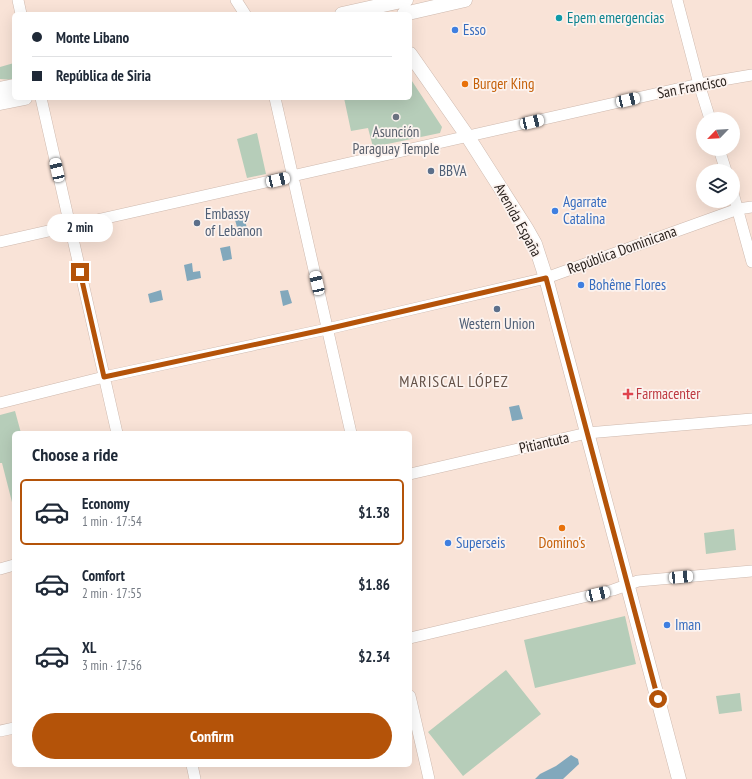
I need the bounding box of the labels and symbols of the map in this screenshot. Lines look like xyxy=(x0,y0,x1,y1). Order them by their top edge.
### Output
place label: Epem emergencias xyxy=(567,8,664,27)
marker: Epem emergencias xyxy=(554,13,564,23)
place label: Esso xyxy=(463,20,486,39)
marker: Esso xyxy=(450,25,460,35)
street label: San Francisco xyxy=(656,70,728,103)
place label: Burger King xyxy=(473,74,534,93)
marker: Burger King xyxy=(460,79,470,89)
car xyxy=(615,91,641,109)
marker: Asunción Paraguay Temple xyxy=(391,112,401,122)
north arrow xyxy=(696,112,740,156)
car xyxy=(519,113,545,131)
place label: Asunción Paraguay Temple xyxy=(353,122,439,158)
car xyxy=(48,157,66,183)
place label: BBVA xyxy=(439,161,467,180)
marker: BBVA xyxy=(426,166,436,176)
car xyxy=(265,171,291,189)
street label: Avenida España xyxy=(491,180,546,260)
place label: Agarrate Catalina xyxy=(563,192,607,228)
place label: Embassy of Lebanon xyxy=(205,204,262,240)
marker: Agarrate Catalina xyxy=(550,206,560,216)
callout: 2 min xyxy=(47,214,113,242)
marker: Embassy of Lebanon xyxy=(192,218,202,228)
street label: República Dominicana xyxy=(565,221,679,278)
route end xyxy=(71,263,89,281)
car xyxy=(308,270,326,296)
place label: Bohême Flores xyxy=(589,275,666,294)
marker: Bohême Flores xyxy=(576,280,586,290)
marker: Western Union xyxy=(492,304,502,314)
place label: Western Union xyxy=(459,314,535,333)
district label: MARISCAL LÓPEZ xyxy=(399,371,509,391)
place label: Farmacenter xyxy=(636,384,701,403)
marker: Farmacenter xyxy=(623,389,633,399)
street label: Pitiantuta xyxy=(517,428,571,457)
marker: Domino's xyxy=(557,523,567,533)
place label: Superseis xyxy=(456,533,505,552)
place label: Domino's xyxy=(539,533,585,552)
marker: Superseis xyxy=(443,538,453,548)
car xyxy=(669,570,693,584)
car xyxy=(585,585,611,603)
place label: Iman xyxy=(675,615,701,634)
marker: Iman xyxy=(662,620,672,630)
route start xyxy=(649,690,667,708)

